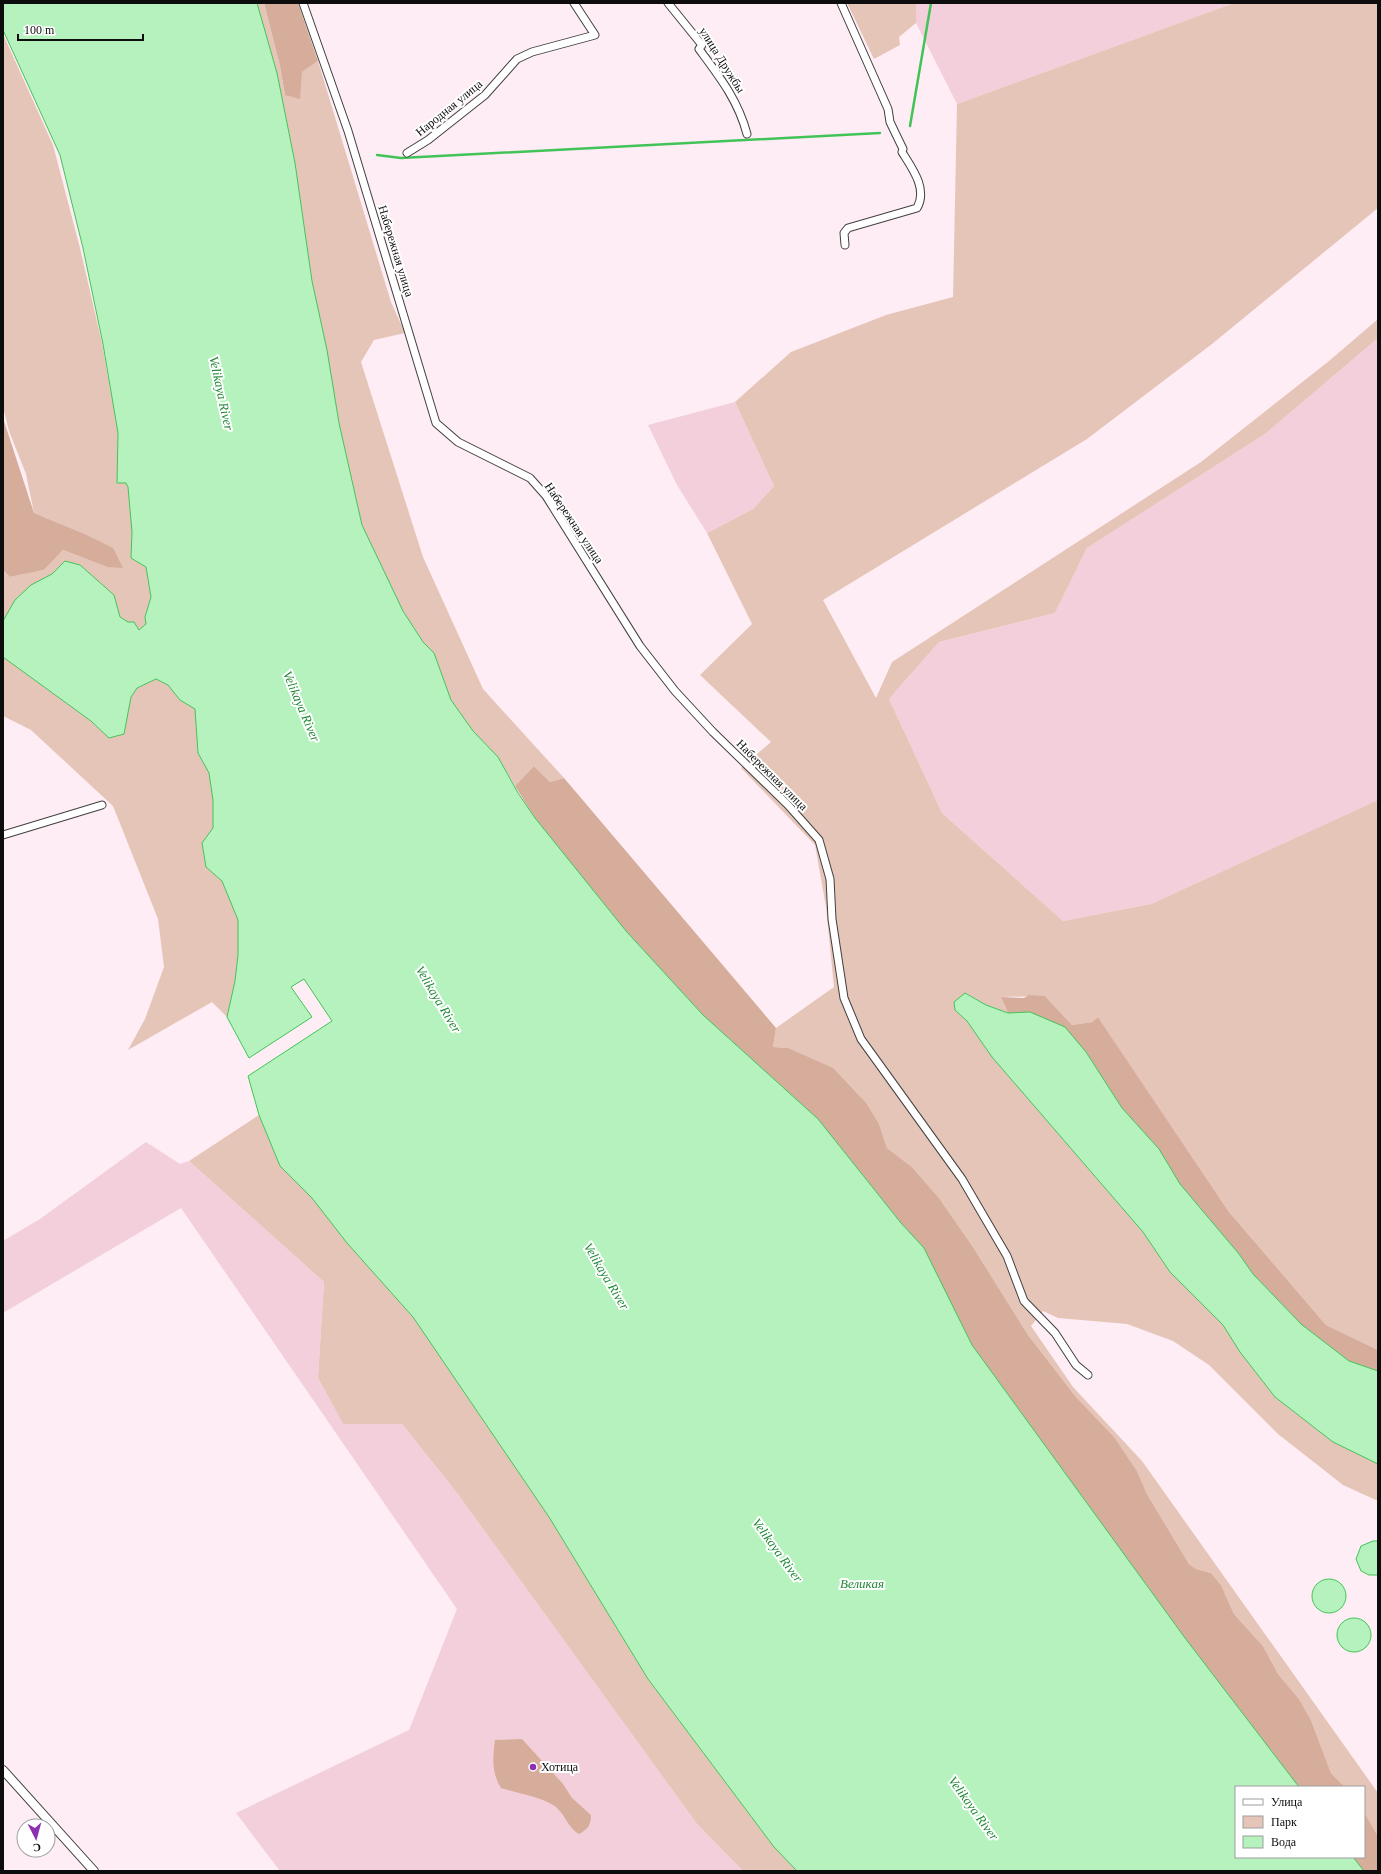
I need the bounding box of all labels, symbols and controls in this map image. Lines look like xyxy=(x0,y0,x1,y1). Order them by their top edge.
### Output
scale bar xyxy=(18,16,143,42)
text: 100 m xyxy=(24,23,55,37)
street label: улица Дружбы xyxy=(696,25,748,95)
street label: Народная улица xyxy=(413,76,486,139)
street label: Набережная улица xyxy=(375,204,417,299)
water label: Velikaya River xyxy=(206,355,237,432)
street label: Набережная улица xyxy=(542,480,607,567)
water label: Velikaya River xyxy=(280,669,324,745)
street label: Набережная улица xyxy=(734,737,811,814)
water label: Velikaya River xyxy=(413,963,465,1036)
water label: Velikaya River xyxy=(581,1240,633,1313)
water label: Velikaya River xyxy=(749,1515,806,1586)
water label: Великая xyxy=(840,1576,884,1591)
place label: Хотица xyxy=(541,1760,579,1774)
marker: Хотица xyxy=(528,1762,538,1772)
water label: Velikaya River xyxy=(945,1773,1002,1844)
legend xyxy=(1235,1786,1365,1858)
text: Улица xyxy=(1271,1795,1303,1809)
text: Парк xyxy=(1271,1815,1297,1829)
north arrow xyxy=(16,1818,56,1858)
text: Вода xyxy=(1271,1835,1297,1849)
text: С xyxy=(32,1842,42,1854)

